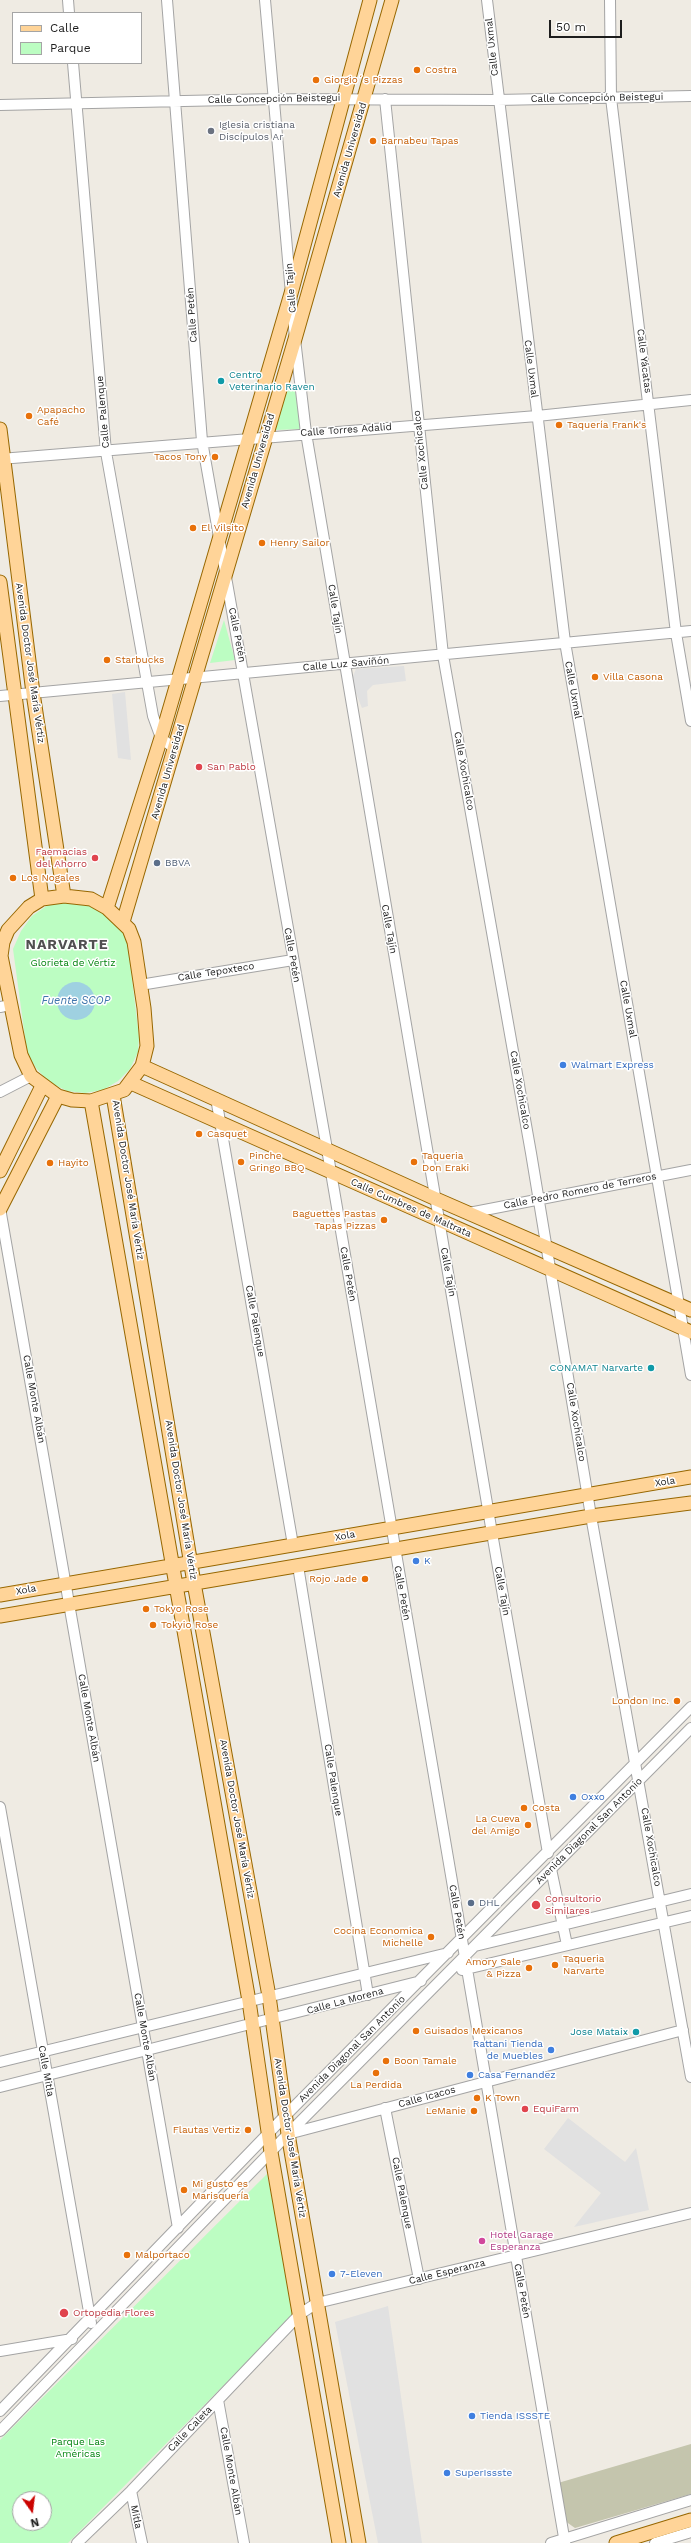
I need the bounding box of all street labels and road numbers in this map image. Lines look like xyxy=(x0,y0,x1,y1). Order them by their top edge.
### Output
street label: Calle Uxmal xyxy=(483,17,501,77)
street label: Calle Concepción Beistegui xyxy=(531,91,663,105)
street label: Calle Concepción Beistegui xyxy=(208,92,340,106)
street label: Avenida Universidad xyxy=(331,101,369,199)
street label: Calle Tajín xyxy=(283,263,299,313)
street label: Calle Petén xyxy=(184,287,200,343)
street label: Calle Yácatas xyxy=(634,328,654,394)
street label: Calle Uxmal xyxy=(521,339,541,399)
street label: Calle Palenque xyxy=(94,375,112,449)
street label: Calle Xochicalco xyxy=(411,410,431,490)
street label: Avenida Universidad xyxy=(239,412,277,510)
street label: Calle Torres Adalid xyxy=(300,421,392,439)
street label: Avenida Doctor José María Vértiz xyxy=(13,582,47,744)
street label: Calle Tajín xyxy=(325,583,345,635)
street label: Calle Petén xyxy=(226,607,248,663)
street label: Calle Luz Saviñón xyxy=(302,654,390,674)
street label: Calle Uxmal xyxy=(562,660,584,720)
street label: Avenida Universidad xyxy=(149,723,187,821)
street label: Calle Xochicalco xyxy=(451,731,477,811)
street label: Calle Tajín xyxy=(379,903,399,955)
street label: Calle Petén xyxy=(281,927,303,983)
street label: Calle Tepoxteco xyxy=(177,960,255,984)
street label: Calle Uxmal xyxy=(617,979,639,1039)
street label: Calle Xochicalco xyxy=(507,1050,533,1130)
street label: Avenida Doctor José María Vértiz xyxy=(109,1099,147,1261)
street label: Calle Pedro Romero de Terreros xyxy=(503,1170,657,1212)
street label: Calle Cumbres de Maltrata xyxy=(349,1176,473,1240)
street label: Calle Petén xyxy=(337,1246,359,1302)
street label: Calle Tajín xyxy=(438,1246,458,1298)
street label: Calle Palenque xyxy=(243,1284,267,1358)
street label: Calle Monte Albán xyxy=(20,1354,48,1444)
street label: Calle Xochicalco xyxy=(564,1382,588,1462)
street label: Avenida Doctor José María Vértiz xyxy=(162,1419,200,1581)
street label: Xola xyxy=(654,1474,676,1490)
street label: Xola xyxy=(334,1528,356,1544)
street label: Calle Petén xyxy=(391,1565,413,1621)
street label: Calle Tajín xyxy=(492,1565,512,1617)
street label: Xola xyxy=(15,1582,37,1598)
street label: Calle Monte Albán xyxy=(75,1673,103,1763)
street label: Avenida Doctor José María Vértiz xyxy=(217,1738,257,1900)
street label: Calle Palenque xyxy=(321,1743,345,1817)
street label: Avenida Diagonal San Antonio xyxy=(533,1775,645,1887)
street label: Calle Xochicalco xyxy=(638,1807,664,1887)
street label: Calle Petén xyxy=(446,1884,468,1940)
street label: Calle La Morena xyxy=(305,1985,385,2017)
street label: Calle Monte Albán xyxy=(131,1992,159,2082)
street label: Avenida Diagonal San Antonio xyxy=(296,1993,408,2105)
street label: Calle Mitla xyxy=(36,2044,56,2098)
street label: Avenida Doctor José María Vértiz xyxy=(271,2057,309,2219)
street label: Calle Icacos xyxy=(397,2084,457,2110)
street label: Calle Palenque xyxy=(389,2156,415,2230)
street label: Calle Esperanza xyxy=(408,2257,486,2287)
street label: Calle Petén xyxy=(511,2263,533,2319)
street label: Calle Caleta xyxy=(165,2404,215,2454)
street label: Calle Monte Albán xyxy=(217,2426,245,2516)
street label: Mitla xyxy=(128,2504,144,2530)

